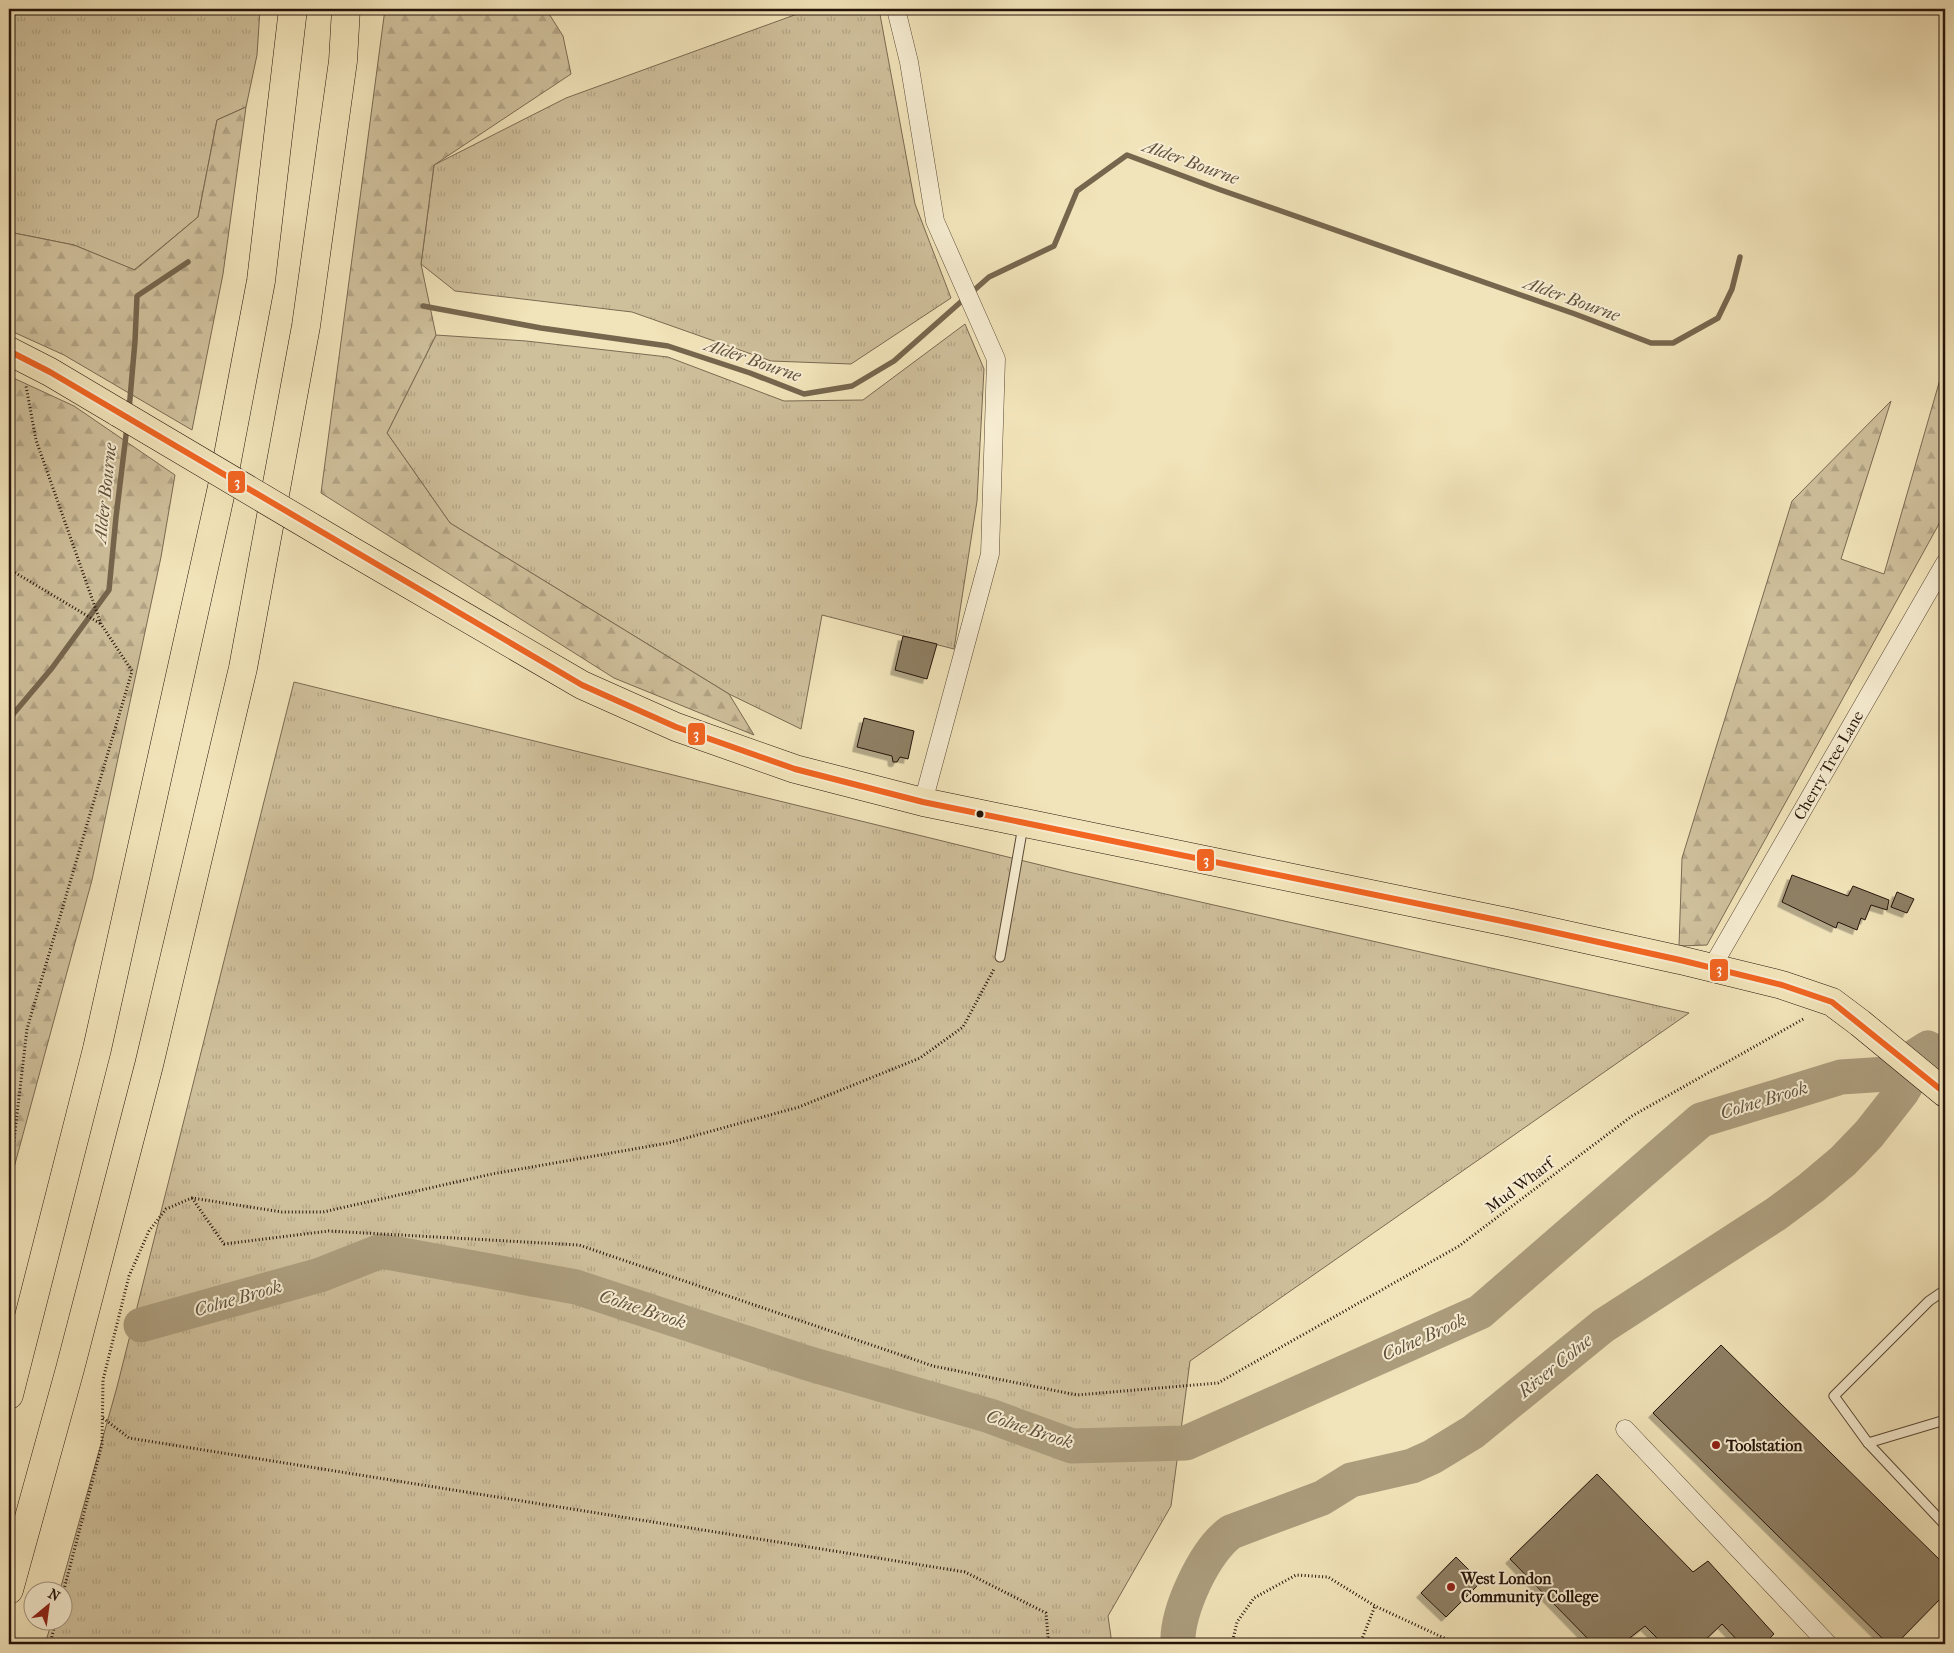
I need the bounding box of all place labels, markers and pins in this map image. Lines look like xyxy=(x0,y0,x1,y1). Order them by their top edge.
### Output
unlabelled marker xyxy=(975,809,985,819)
place label: Toolstation xyxy=(1725,1436,1803,1455)
marker: Toolstation xyxy=(1710,1439,1722,1451)
place label: West London Community College xyxy=(1460,1569,1599,1607)
marker: West London Community College xyxy=(1445,1581,1457,1593)

